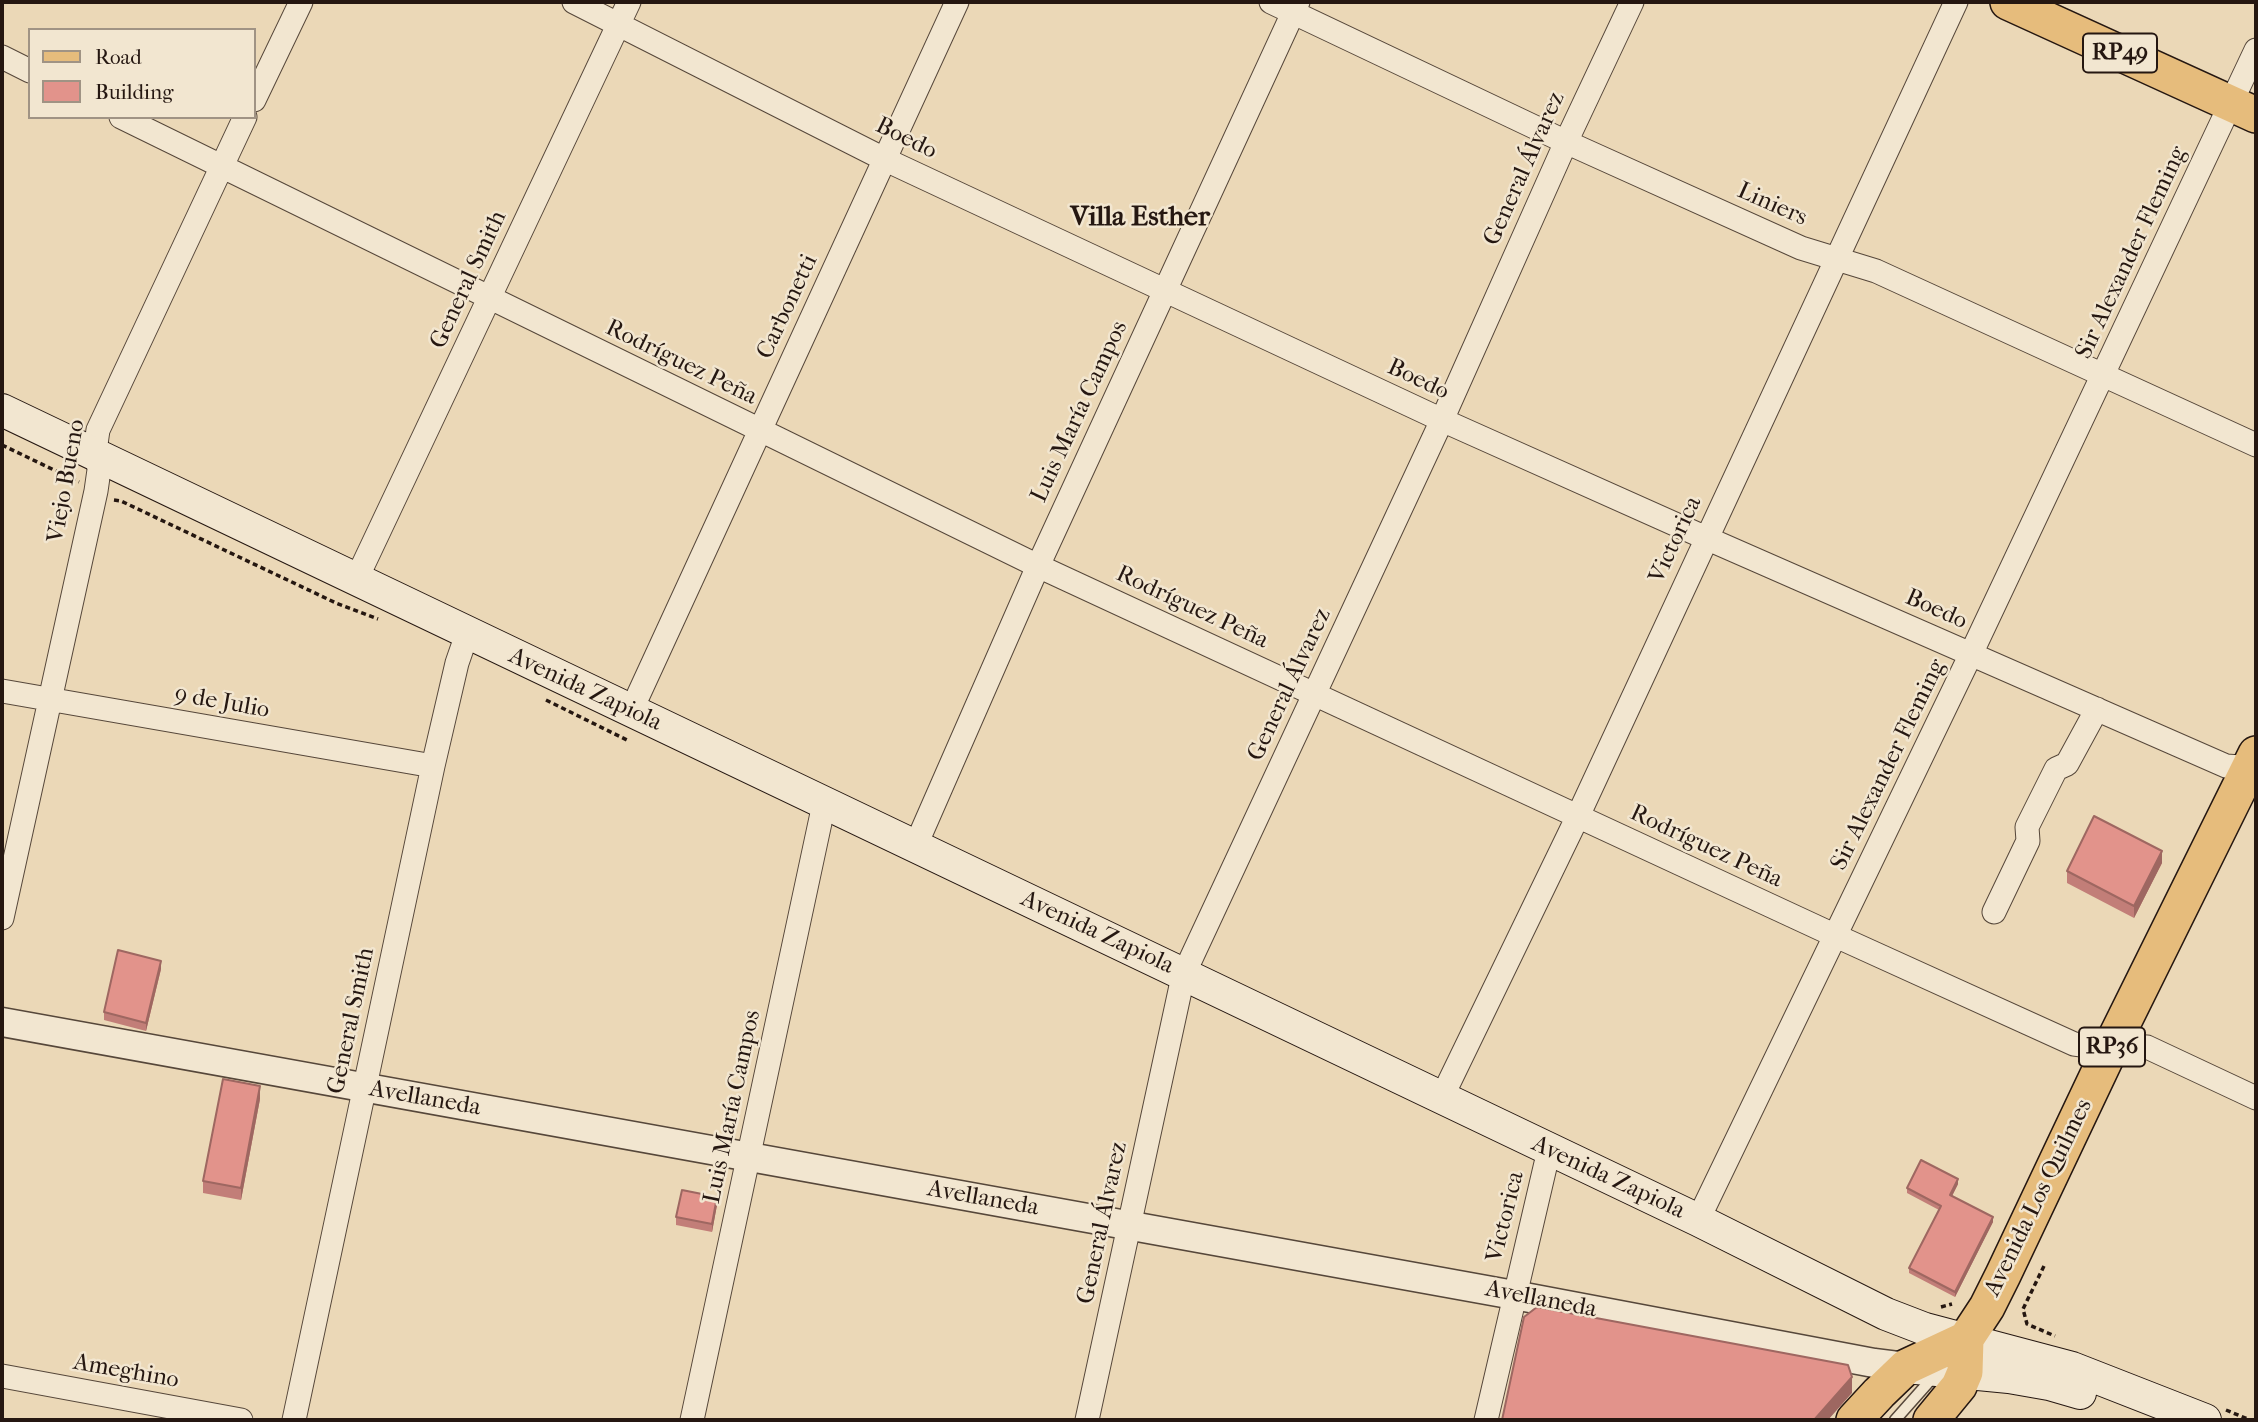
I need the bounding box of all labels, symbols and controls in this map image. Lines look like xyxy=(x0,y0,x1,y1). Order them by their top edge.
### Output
legend xyxy=(28,28,256,119)
road number: RP49 xyxy=(2083,34,2157,72)
text: Road xyxy=(95,45,142,69)
text: Building xyxy=(95,80,173,104)
street label: General Álvarez xyxy=(1478,88,1572,250)
street label: Boedo xyxy=(871,112,941,166)
street label: Sir Alexander Fleming xyxy=(2070,142,2194,364)
street label: Liniers xyxy=(1733,177,1811,233)
district label: Villa Esther xyxy=(1070,201,1210,235)
street label: General Smith xyxy=(424,206,514,354)
street label: Carbonetti xyxy=(751,250,825,364)
street label: Rodríguez Peña xyxy=(601,314,761,412)
street label: Luis María Campos xyxy=(1025,317,1135,507)
street label: Boedo xyxy=(1383,353,1453,407)
street label: Viejo Bueno xyxy=(42,417,92,545)
street label: Victorica xyxy=(1643,492,1709,588)
street label: Rodríguez Peña xyxy=(1111,560,1273,656)
street label: Boedo xyxy=(1900,584,1972,636)
street label: General Álvarez xyxy=(1242,604,1338,766)
street label: Avenida Zapiola xyxy=(504,642,666,738)
street label: Sir Alexander Fleming xyxy=(1825,655,1953,875)
street label: 9 de Julio xyxy=(172,681,272,725)
street label: Rodríguez Peña xyxy=(1625,799,1787,895)
street label: Avenida Zapiola xyxy=(1016,885,1178,981)
street label: General Smith xyxy=(322,945,382,1097)
street label: Luis María Campos xyxy=(698,1008,768,1206)
road number: RP36 xyxy=(2079,1028,2145,1066)
street label: Avellaneda xyxy=(367,1075,483,1123)
street label: Avenida Los Quilmes xyxy=(1979,1095,2099,1301)
street label: Avenida Zapiola xyxy=(1527,1130,1689,1226)
street label: General Álvarez xyxy=(1072,1139,1134,1307)
street label: Victorica xyxy=(1481,1169,1531,1265)
street label: Avellaneda xyxy=(925,1175,1041,1223)
street label: Avellaneda xyxy=(1483,1275,1599,1325)
street label: Ameghino xyxy=(71,1349,181,1395)

